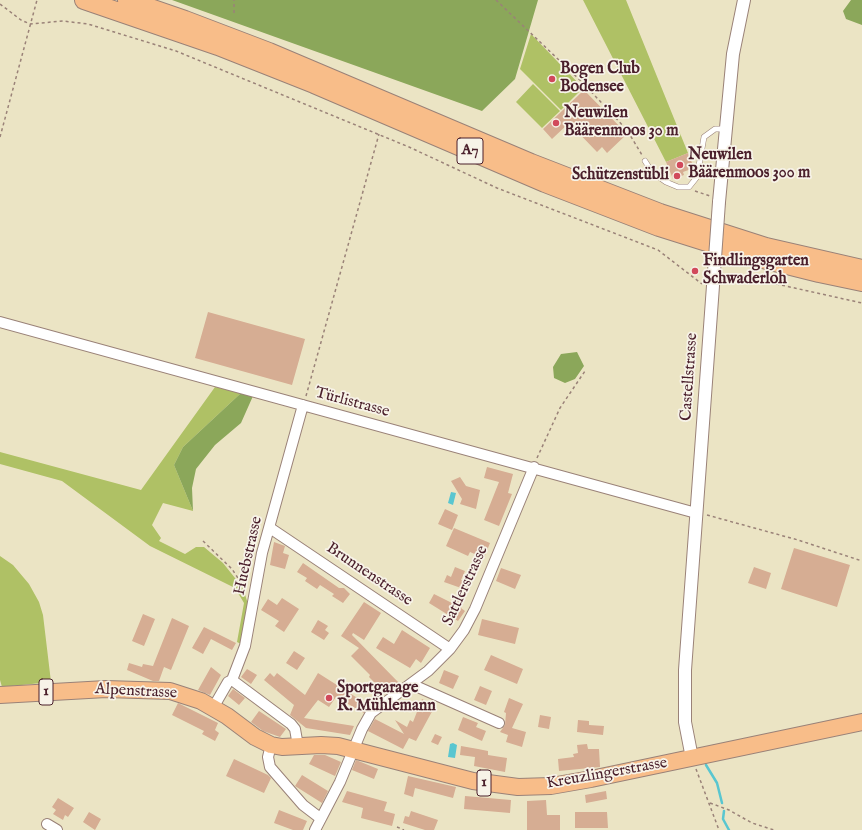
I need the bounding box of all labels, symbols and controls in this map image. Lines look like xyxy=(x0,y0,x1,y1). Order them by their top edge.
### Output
place label: Bogen Club Bodensee xyxy=(560,60,640,98)
marker: Bogen Club Bodensee xyxy=(547,74,557,84)
place label: Neuwilen Bäärenmoos 30 m xyxy=(564,104,679,142)
marker: Neuwilen Bäärenmoos 30 m xyxy=(551,118,561,128)
road number: A7 xyxy=(457,138,483,164)
place label: Neuwilen Bäärenmoos 300 m xyxy=(688,146,810,184)
marker: Neuwilen Bäärenmoos 300 m xyxy=(675,160,685,170)
place label: Schützenstübli xyxy=(572,166,669,186)
marker: Schützenstübli xyxy=(672,171,682,181)
place label: Findlingsgarten Schwaderloh xyxy=(703,252,809,290)
marker: Findlingsgarten Schwaderloh xyxy=(690,266,700,276)
street label: Castellstrasse xyxy=(677,332,703,422)
street label: Türlistrasse xyxy=(313,384,391,422)
street label: Huebstrasse xyxy=(231,515,267,597)
street label: Brunnenstrasse xyxy=(322,539,416,611)
street label: Sattlerstrasse xyxy=(439,543,493,629)
road number: 1 xyxy=(39,679,53,705)
place label: Sportgarage R. Mühlemann xyxy=(337,679,436,717)
street label: Alpenstrasse xyxy=(94,680,178,704)
marker: Sportgarage R. Mühlemann xyxy=(324,693,334,703)
street label: Kreuzlingerstrasse xyxy=(545,754,669,794)
road number: 1 xyxy=(477,770,491,796)

